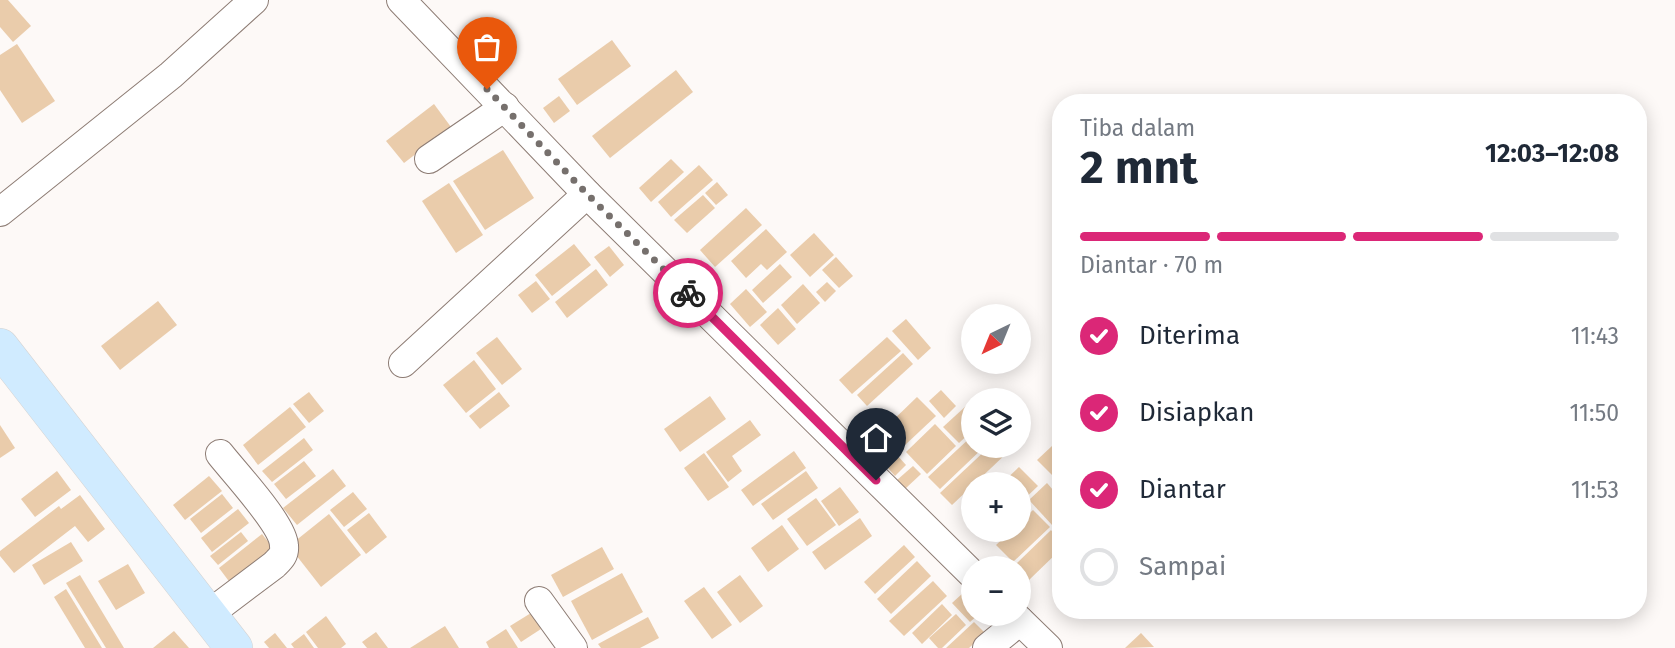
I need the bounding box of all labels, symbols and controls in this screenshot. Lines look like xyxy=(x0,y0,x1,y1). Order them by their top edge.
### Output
pin xyxy=(457,17,517,89)
icon: bag xyxy=(468,28,506,66)
text: Tiba dalam xyxy=(1080,114,1195,142)
text: 12:03–12:08 xyxy=(1485,138,1619,169)
text: 2 mnt xyxy=(1080,140,1198,195)
text: Diantar · 70 m xyxy=(1080,251,1223,279)
courier xyxy=(653,258,723,328)
icon: bike xyxy=(669,274,707,312)
north arrow xyxy=(961,304,1031,374)
map controls xyxy=(961,304,1031,626)
icon: check xyxy=(1080,317,1118,355)
text: Diterima xyxy=(1139,320,1240,351)
text: 11:43 xyxy=(1571,322,1619,350)
button: layers xyxy=(961,388,1031,458)
icon: check xyxy=(1080,394,1118,432)
text: Disiapkan xyxy=(1139,397,1254,428)
text: 11:50 xyxy=(1569,399,1619,427)
pin xyxy=(846,408,906,480)
icon: home xyxy=(857,419,895,457)
icon: check xyxy=(1080,471,1118,509)
button: + xyxy=(961,472,1031,542)
text: Diantar xyxy=(1139,474,1226,505)
text: 11:53 xyxy=(1571,476,1619,504)
text: Sampai xyxy=(1139,551,1226,582)
button: − xyxy=(961,556,1031,626)

